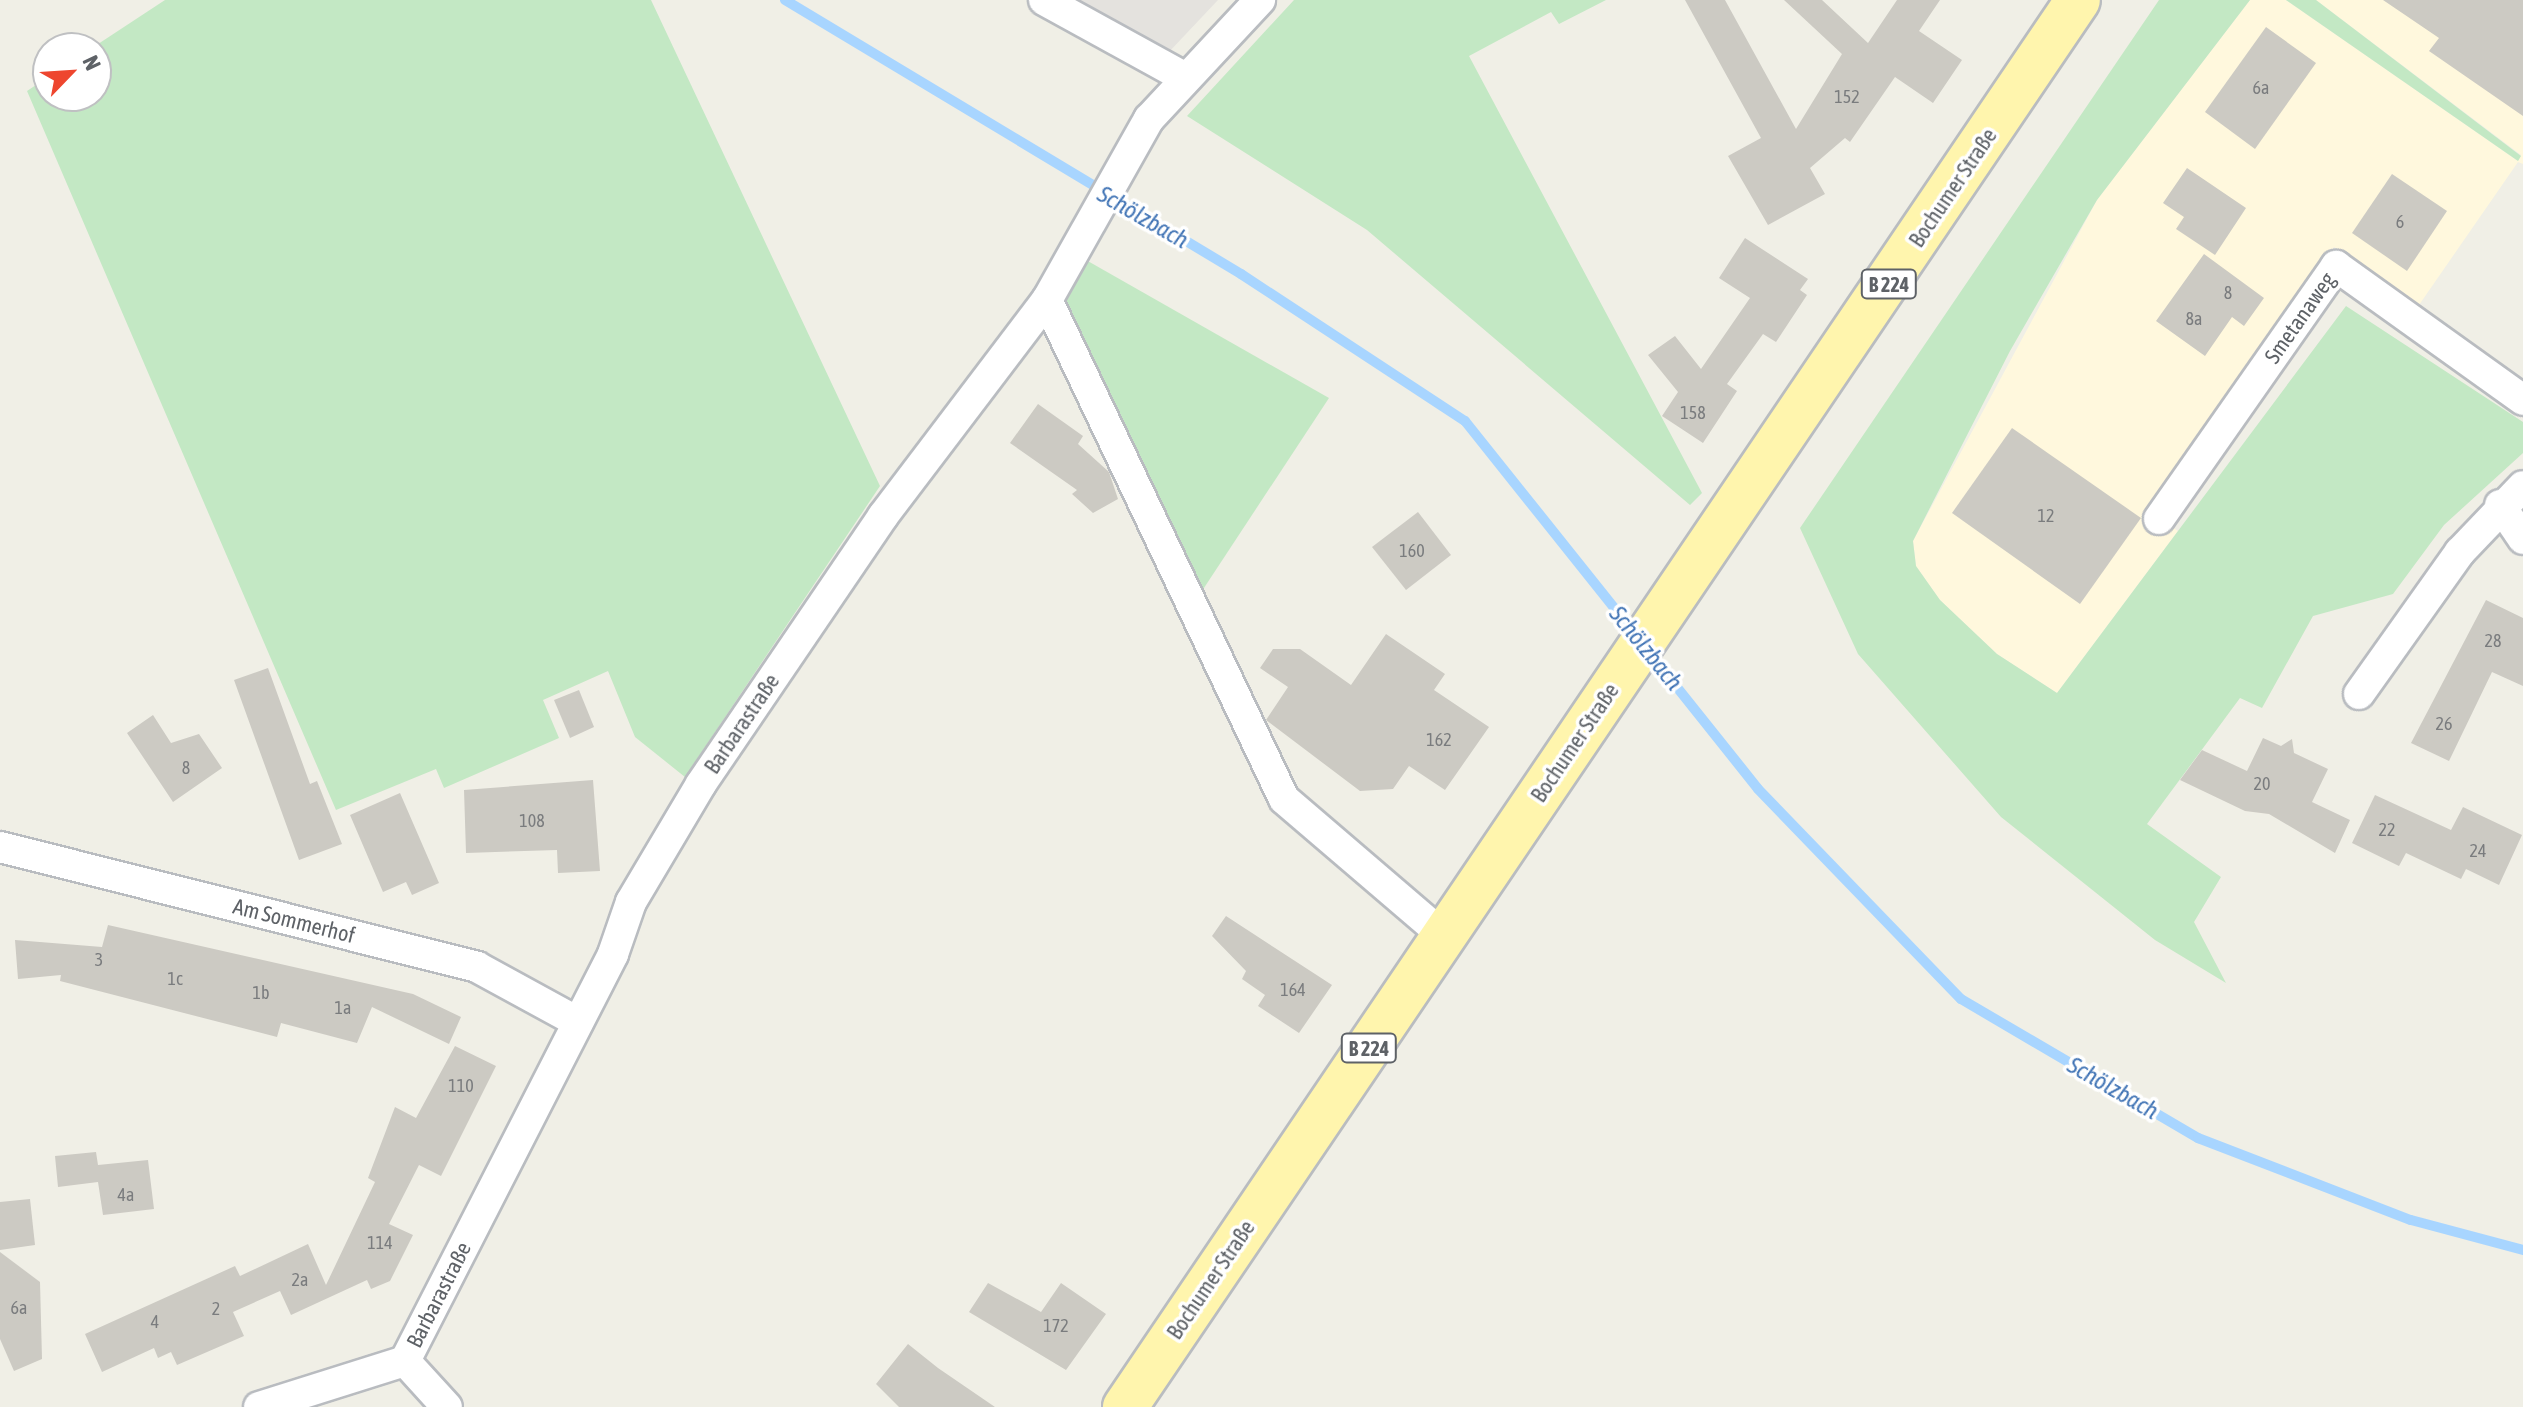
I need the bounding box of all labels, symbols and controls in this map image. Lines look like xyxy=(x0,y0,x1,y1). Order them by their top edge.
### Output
north arrow xyxy=(32,32,112,112)
text: N xyxy=(77,51,106,74)
house number: 6a xyxy=(2253,77,2269,99)
house number: 152 xyxy=(1834,86,1860,108)
street label: Bochumer Straße xyxy=(1904,124,2002,252)
water label: Schölzbach xyxy=(1093,180,1193,254)
house number: 6 xyxy=(2396,211,2404,233)
street label: Smetanaweg xyxy=(2259,267,2341,369)
road number: B 224 xyxy=(1859,268,1919,300)
house number: 8 xyxy=(2224,282,2232,304)
house number: 8a xyxy=(2186,308,2202,330)
house number: 158 xyxy=(1680,402,1706,424)
house number: 12 xyxy=(2038,505,2054,527)
house number: 160 xyxy=(1399,540,1425,562)
water label: Schölzbach xyxy=(1603,600,1689,696)
house number: 28 xyxy=(2485,630,2501,652)
street label: Barbarastraße xyxy=(699,669,785,779)
street label: Bochumer Straße xyxy=(1526,679,1624,807)
house number: 26 xyxy=(2436,713,2452,735)
house number: 162 xyxy=(1426,729,1452,751)
house number: 8 xyxy=(182,757,190,779)
house number: 20 xyxy=(2254,773,2270,795)
house number: 108 xyxy=(519,810,545,832)
house number: 22 xyxy=(2379,819,2395,841)
house number: 24 xyxy=(2470,840,2486,862)
street label: Am Sommerhof xyxy=(230,893,358,949)
house number: 3 xyxy=(95,949,103,971)
house number: 1c xyxy=(167,968,183,990)
house number: 164 xyxy=(1280,979,1306,1001)
house number: 1b xyxy=(253,982,269,1004)
house number: 1a xyxy=(335,997,351,1019)
road number: B 224 xyxy=(1339,1032,1399,1064)
water label: Schölzbach xyxy=(2063,1051,2163,1125)
house number: 110 xyxy=(448,1075,474,1097)
house number: 4a xyxy=(118,1184,134,1206)
street label: Bochumer Straße xyxy=(1162,1216,1260,1344)
house number: 114 xyxy=(367,1232,393,1254)
street label: Barbarastraße xyxy=(401,1238,477,1352)
house number: 2a xyxy=(292,1269,308,1291)
house number: 6a xyxy=(11,1297,27,1319)
house number: 2 xyxy=(212,1298,220,1320)
house number: 4 xyxy=(151,1311,159,1333)
house number: 172 xyxy=(1043,1315,1069,1337)

